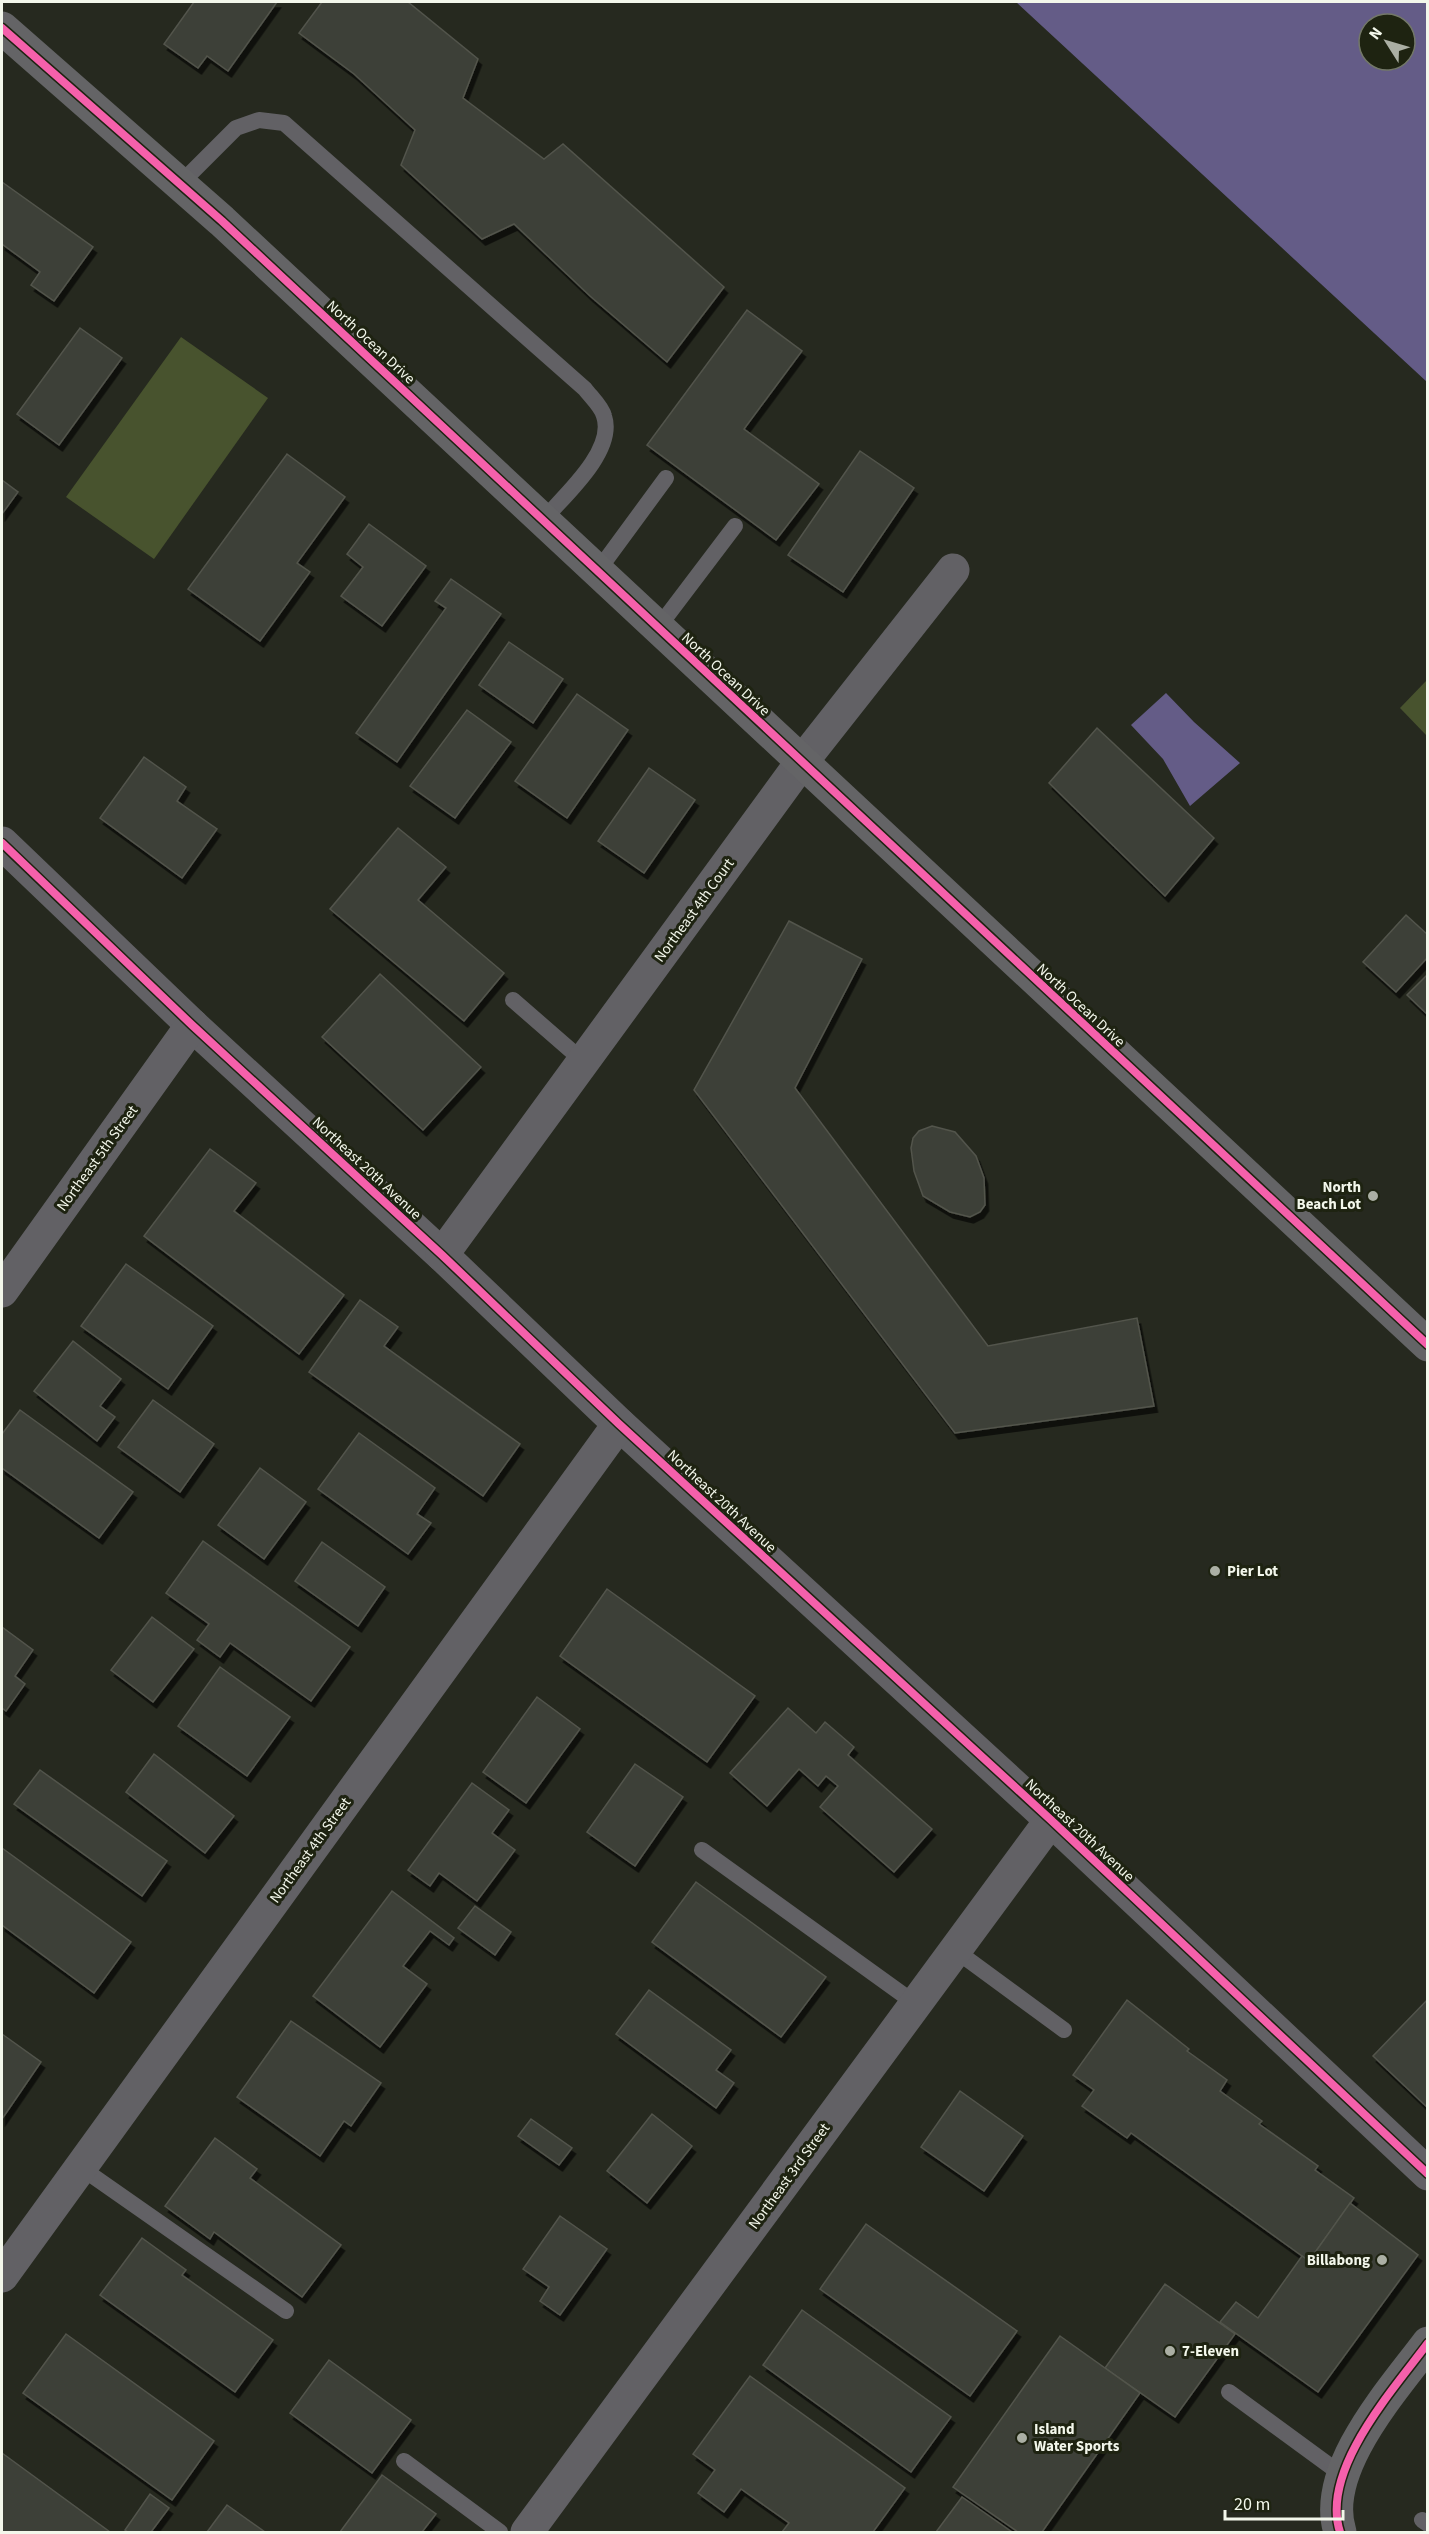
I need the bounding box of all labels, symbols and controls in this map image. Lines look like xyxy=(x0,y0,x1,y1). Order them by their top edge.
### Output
north arrow xyxy=(1357,12,1417,72)
text: N xyxy=(1364,23,1388,44)
street label: North Ocean Drive xyxy=(322,296,420,389)
street label: North Ocean Drive xyxy=(677,628,775,721)
street label: Northeast 4th Court xyxy=(649,854,739,967)
street label: North Ocean Drive xyxy=(1032,959,1130,1052)
street label: Northeast 5th Street xyxy=(52,1101,143,1216)
street label: Northeast 20th Avenue xyxy=(307,1112,426,1225)
place label: North Beach Lot xyxy=(1297,1177,1361,1215)
marker: North Beach Lot xyxy=(1366,1189,1380,1203)
street label: Northeast 20th Avenue xyxy=(662,1445,781,1558)
place label: Pier Lot xyxy=(1227,1561,1278,1582)
marker: Pier Lot xyxy=(1208,1564,1222,1578)
street label: Northeast 20th Avenue xyxy=(1020,1774,1139,1887)
street label: Northeast 4th Street xyxy=(265,1793,356,1908)
street label: Northeast 3rd Street xyxy=(744,2119,835,2234)
place label: Billabong xyxy=(1307,2250,1370,2271)
marker: Billabong xyxy=(1375,2253,1389,2267)
place label: 7-Eleven xyxy=(1182,2341,1239,2362)
marker: 7-Eleven xyxy=(1163,2344,1177,2358)
place label: Island Water Sports xyxy=(1034,2419,1120,2457)
marker: Island Water Sports xyxy=(1015,2431,1029,2445)
scale bar xyxy=(1225,2483,1344,2521)
text: 20 m xyxy=(1234,2492,1270,2517)

